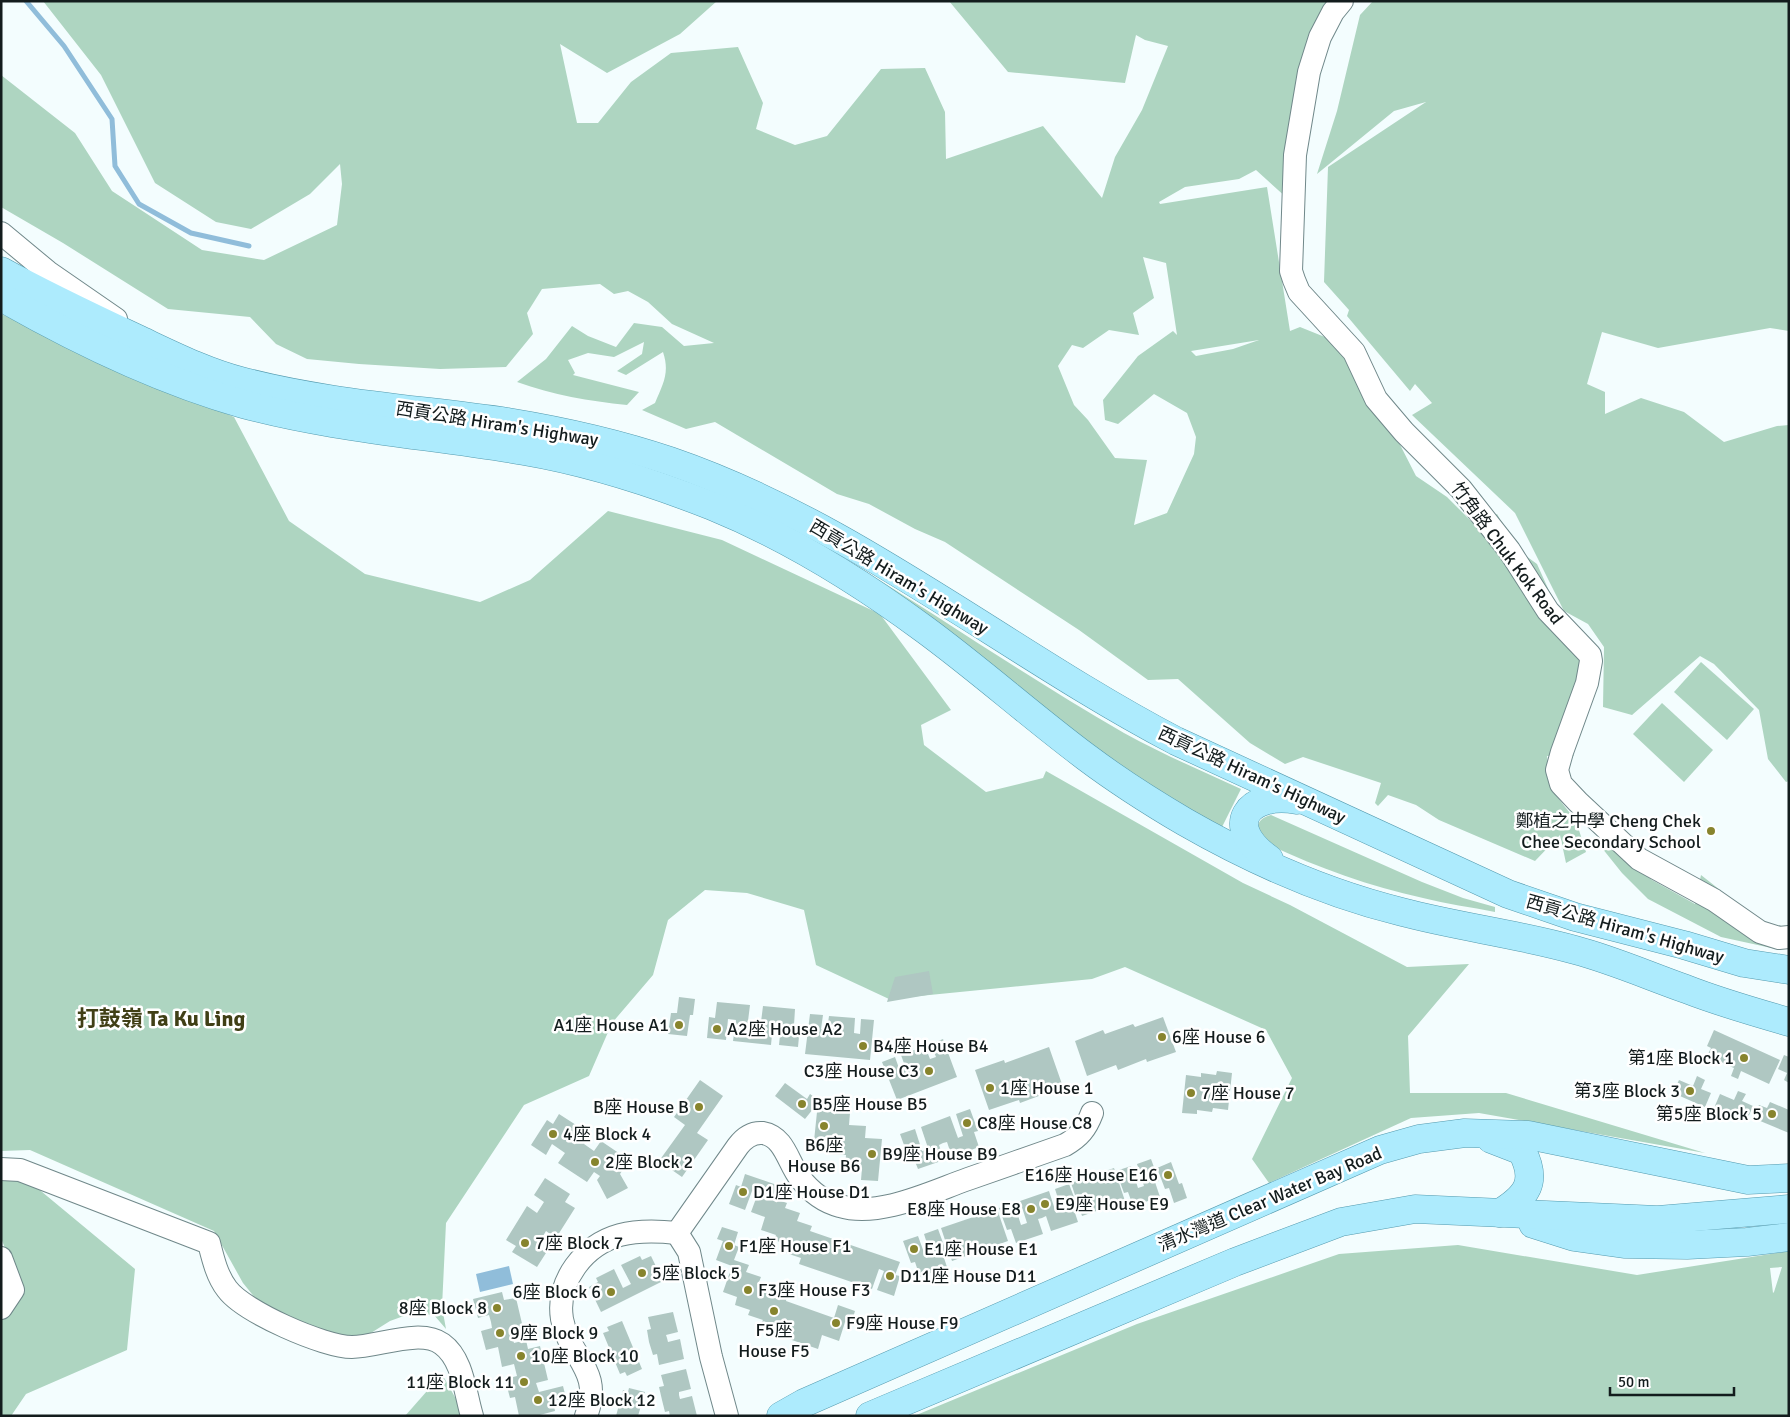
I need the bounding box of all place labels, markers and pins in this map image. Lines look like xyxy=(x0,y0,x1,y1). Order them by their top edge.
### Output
place label: 鄭植之中學 Cheng Chek Chee Secondary School xyxy=(1515,810,1701,853)
marker: 鄭植之中學 Cheng Chek Chee Secondary School xyxy=(1705,825,1717,837)
place label: A1座 House A1 xyxy=(553,1014,669,1036)
place label: A2座 House A2 xyxy=(727,1018,843,1040)
marker: A1座 House A1 xyxy=(673,1019,685,1031)
marker: A2座 House A2 xyxy=(711,1023,723,1035)
place label: 6座 House 6 xyxy=(1172,1026,1266,1048)
marker: 6座 House 6 xyxy=(1156,1031,1168,1043)
place label: B4座 House B4 xyxy=(873,1035,989,1057)
marker: B4座 House B4 xyxy=(857,1040,869,1052)
place label: 第1座 Block 1 xyxy=(1628,1047,1734,1069)
marker: 第1座 Block 1 xyxy=(1738,1052,1750,1064)
place label: C3座 House C3 xyxy=(804,1060,919,1082)
marker: C3座 House C3 xyxy=(923,1065,935,1077)
place label: 1座 House 1 xyxy=(1000,1077,1094,1099)
place label: 第3座 Block 3 xyxy=(1574,1080,1680,1102)
marker: 1座 House 1 xyxy=(984,1082,996,1094)
place label: 7座 House 7 xyxy=(1201,1082,1295,1104)
marker: 第3座 Block 3 xyxy=(1684,1085,1696,1097)
marker: 7座 House 7 xyxy=(1185,1087,1197,1099)
place label: B5座 House B5 xyxy=(812,1093,927,1115)
place label: B座 House B xyxy=(593,1096,689,1118)
marker: B5座 House B5 xyxy=(796,1098,808,1110)
marker: B座 House B xyxy=(693,1101,705,1113)
place label: 第5座 Block 5 xyxy=(1656,1103,1762,1125)
marker: 第5座 Block 5 xyxy=(1766,1108,1778,1120)
place label: C8座 House C8 xyxy=(977,1112,1092,1134)
marker: C8座 House C8 xyxy=(961,1117,973,1129)
marker: B6座 House B6 xyxy=(818,1120,830,1132)
place label: 4座 Block 4 xyxy=(563,1123,652,1145)
marker: 4座 Block 4 xyxy=(547,1128,559,1140)
place label: B6座 House B6 xyxy=(788,1134,860,1177)
place label: B9座 House B9 xyxy=(882,1143,997,1165)
marker: B9座 House B9 xyxy=(866,1148,878,1160)
place label: 2座 Block 2 xyxy=(605,1151,693,1173)
marker: 2座 Block 2 xyxy=(589,1156,601,1168)
place label: E16座 House E16 xyxy=(1025,1164,1158,1186)
marker: E16座 House E16 xyxy=(1162,1169,1174,1181)
place label: D1座 House D1 xyxy=(753,1181,870,1203)
marker: D1座 House D1 xyxy=(737,1186,749,1198)
place label: E9座 House E9 xyxy=(1055,1193,1169,1215)
place label: E8座 House E8 xyxy=(907,1198,1021,1220)
marker: E9座 House E9 xyxy=(1039,1198,1051,1210)
marker: E8座 House E8 xyxy=(1025,1203,1037,1215)
place label: 7座 Block 7 xyxy=(535,1232,623,1254)
place label: F1座 House F1 xyxy=(739,1235,851,1257)
marker: 7座 Block 7 xyxy=(519,1237,531,1249)
place label: E1座 House E1 xyxy=(924,1238,1038,1260)
marker: F1座 House F1 xyxy=(723,1240,735,1252)
marker: E1座 House E1 xyxy=(908,1243,920,1255)
place label: 5座 Block 5 xyxy=(652,1262,740,1284)
place label: D11座 House D11 xyxy=(900,1265,1036,1287)
marker: 5座 Block 5 xyxy=(636,1267,648,1279)
marker: D11座 House D11 xyxy=(884,1270,896,1282)
place label: F3座 House F3 xyxy=(758,1279,870,1301)
place label: 6座 Block 6 xyxy=(513,1281,601,1303)
marker: F3座 House F3 xyxy=(742,1284,754,1296)
marker: 6座 Block 6 xyxy=(605,1286,617,1298)
place label: 8座 Block 8 xyxy=(399,1297,487,1319)
marker: 8座 Block 8 xyxy=(491,1302,503,1314)
marker: F5座 House F5 xyxy=(768,1305,780,1317)
place label: F9座 House F9 xyxy=(846,1312,958,1334)
marker: F9座 House F9 xyxy=(830,1317,842,1329)
place label: F5座 House F5 xyxy=(738,1319,810,1362)
place label: 9座 Block 9 xyxy=(510,1322,598,1344)
marker: 9座 Block 9 xyxy=(494,1327,506,1339)
place label: 10座 Block 10 xyxy=(531,1345,639,1367)
marker: 10座 Block 10 xyxy=(515,1350,527,1362)
place label: 11座 Block 11 xyxy=(406,1371,514,1393)
marker: 11座 Block 11 xyxy=(518,1376,530,1388)
place label: 12座 Block 12 xyxy=(548,1389,656,1411)
marker: 12座 Block 12 xyxy=(532,1394,544,1406)

